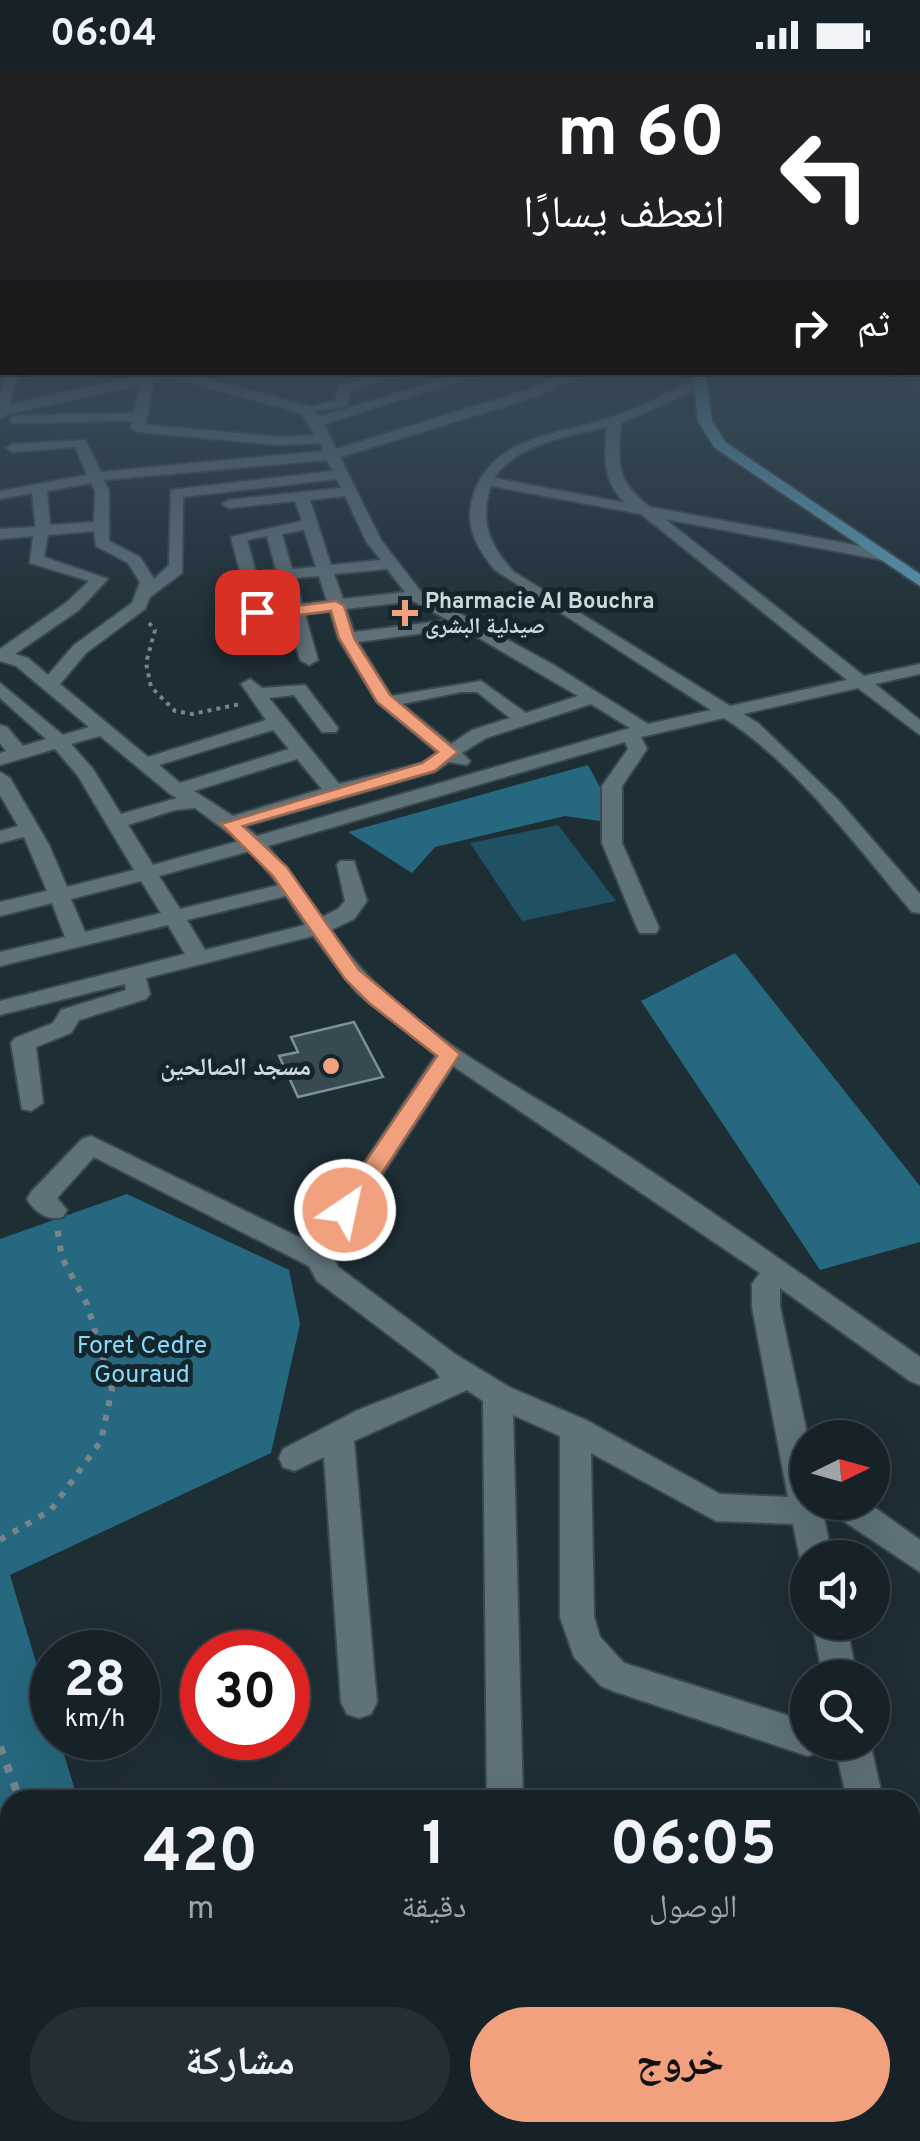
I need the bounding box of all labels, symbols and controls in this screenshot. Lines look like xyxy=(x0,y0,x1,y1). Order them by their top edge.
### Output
text: 06:04 xyxy=(50,11,157,60)
text: 60 m xyxy=(557,92,725,181)
icon: left xyxy=(760,110,890,240)
text: انعطف يسارًا xyxy=(523,187,725,244)
icon: right xyxy=(782,300,837,355)
text: ثم xyxy=(857,302,890,351)
pin xyxy=(215,570,300,655)
icon: arrive xyxy=(230,585,285,640)
place label: Pharmacie Al Bouchra صيدلية البشرى xyxy=(425,589,655,641)
marker: Pharmacie Al Bouchra صيدلية البشرى xyxy=(394,602,416,624)
place label: مسجد الصالحين xyxy=(160,1053,311,1085)
marker: مسجد الصالحين xyxy=(320,1055,342,1077)
position arrow xyxy=(293,1158,397,1262)
park label: Foret Cedre Gouraud xyxy=(77,1331,207,1392)
north arrow xyxy=(790,1420,890,1520)
map controls xyxy=(790,1420,890,1760)
button: sound xyxy=(790,1540,890,1640)
speed limit sign: 30 xyxy=(180,1630,310,1760)
text: 28 xyxy=(64,1651,126,1714)
button: search xyxy=(790,1660,890,1760)
text: km/h xyxy=(65,1704,125,1736)
text: 1 xyxy=(422,1810,446,1886)
text: 06:05 xyxy=(610,1810,777,1886)
text: 420 xyxy=(143,1817,258,1893)
text: دقيقة xyxy=(401,1889,466,1929)
text: الوصول xyxy=(649,1889,737,1929)
text: m xyxy=(187,1890,214,1930)
button: مشاركة xyxy=(30,2007,450,2122)
button: خروج xyxy=(470,2007,890,2122)

